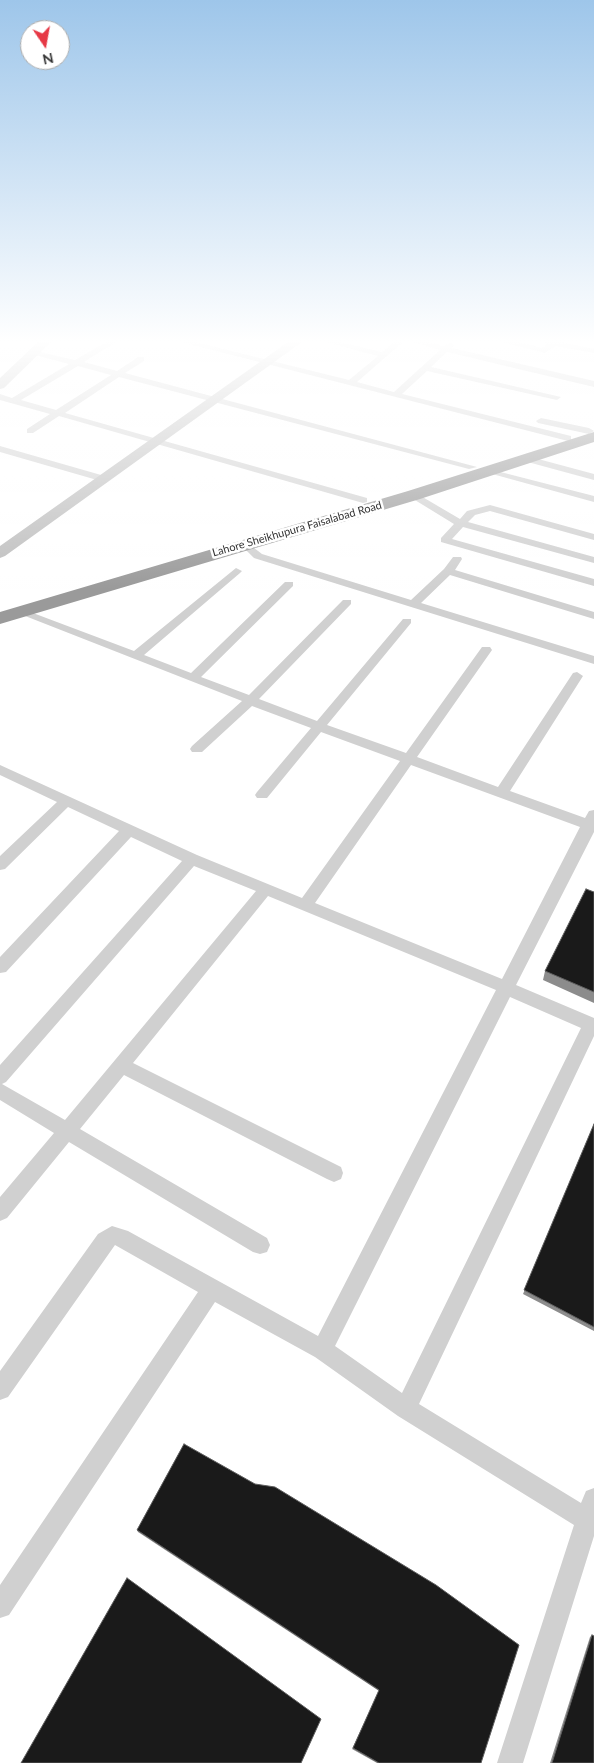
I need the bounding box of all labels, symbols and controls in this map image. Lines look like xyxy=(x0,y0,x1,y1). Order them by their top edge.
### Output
north arrow xyxy=(20,20,70,70)
text: N xyxy=(41,50,55,69)
street label: Lahore Sheikhupura Faisalabad Road xyxy=(211,498,383,560)

